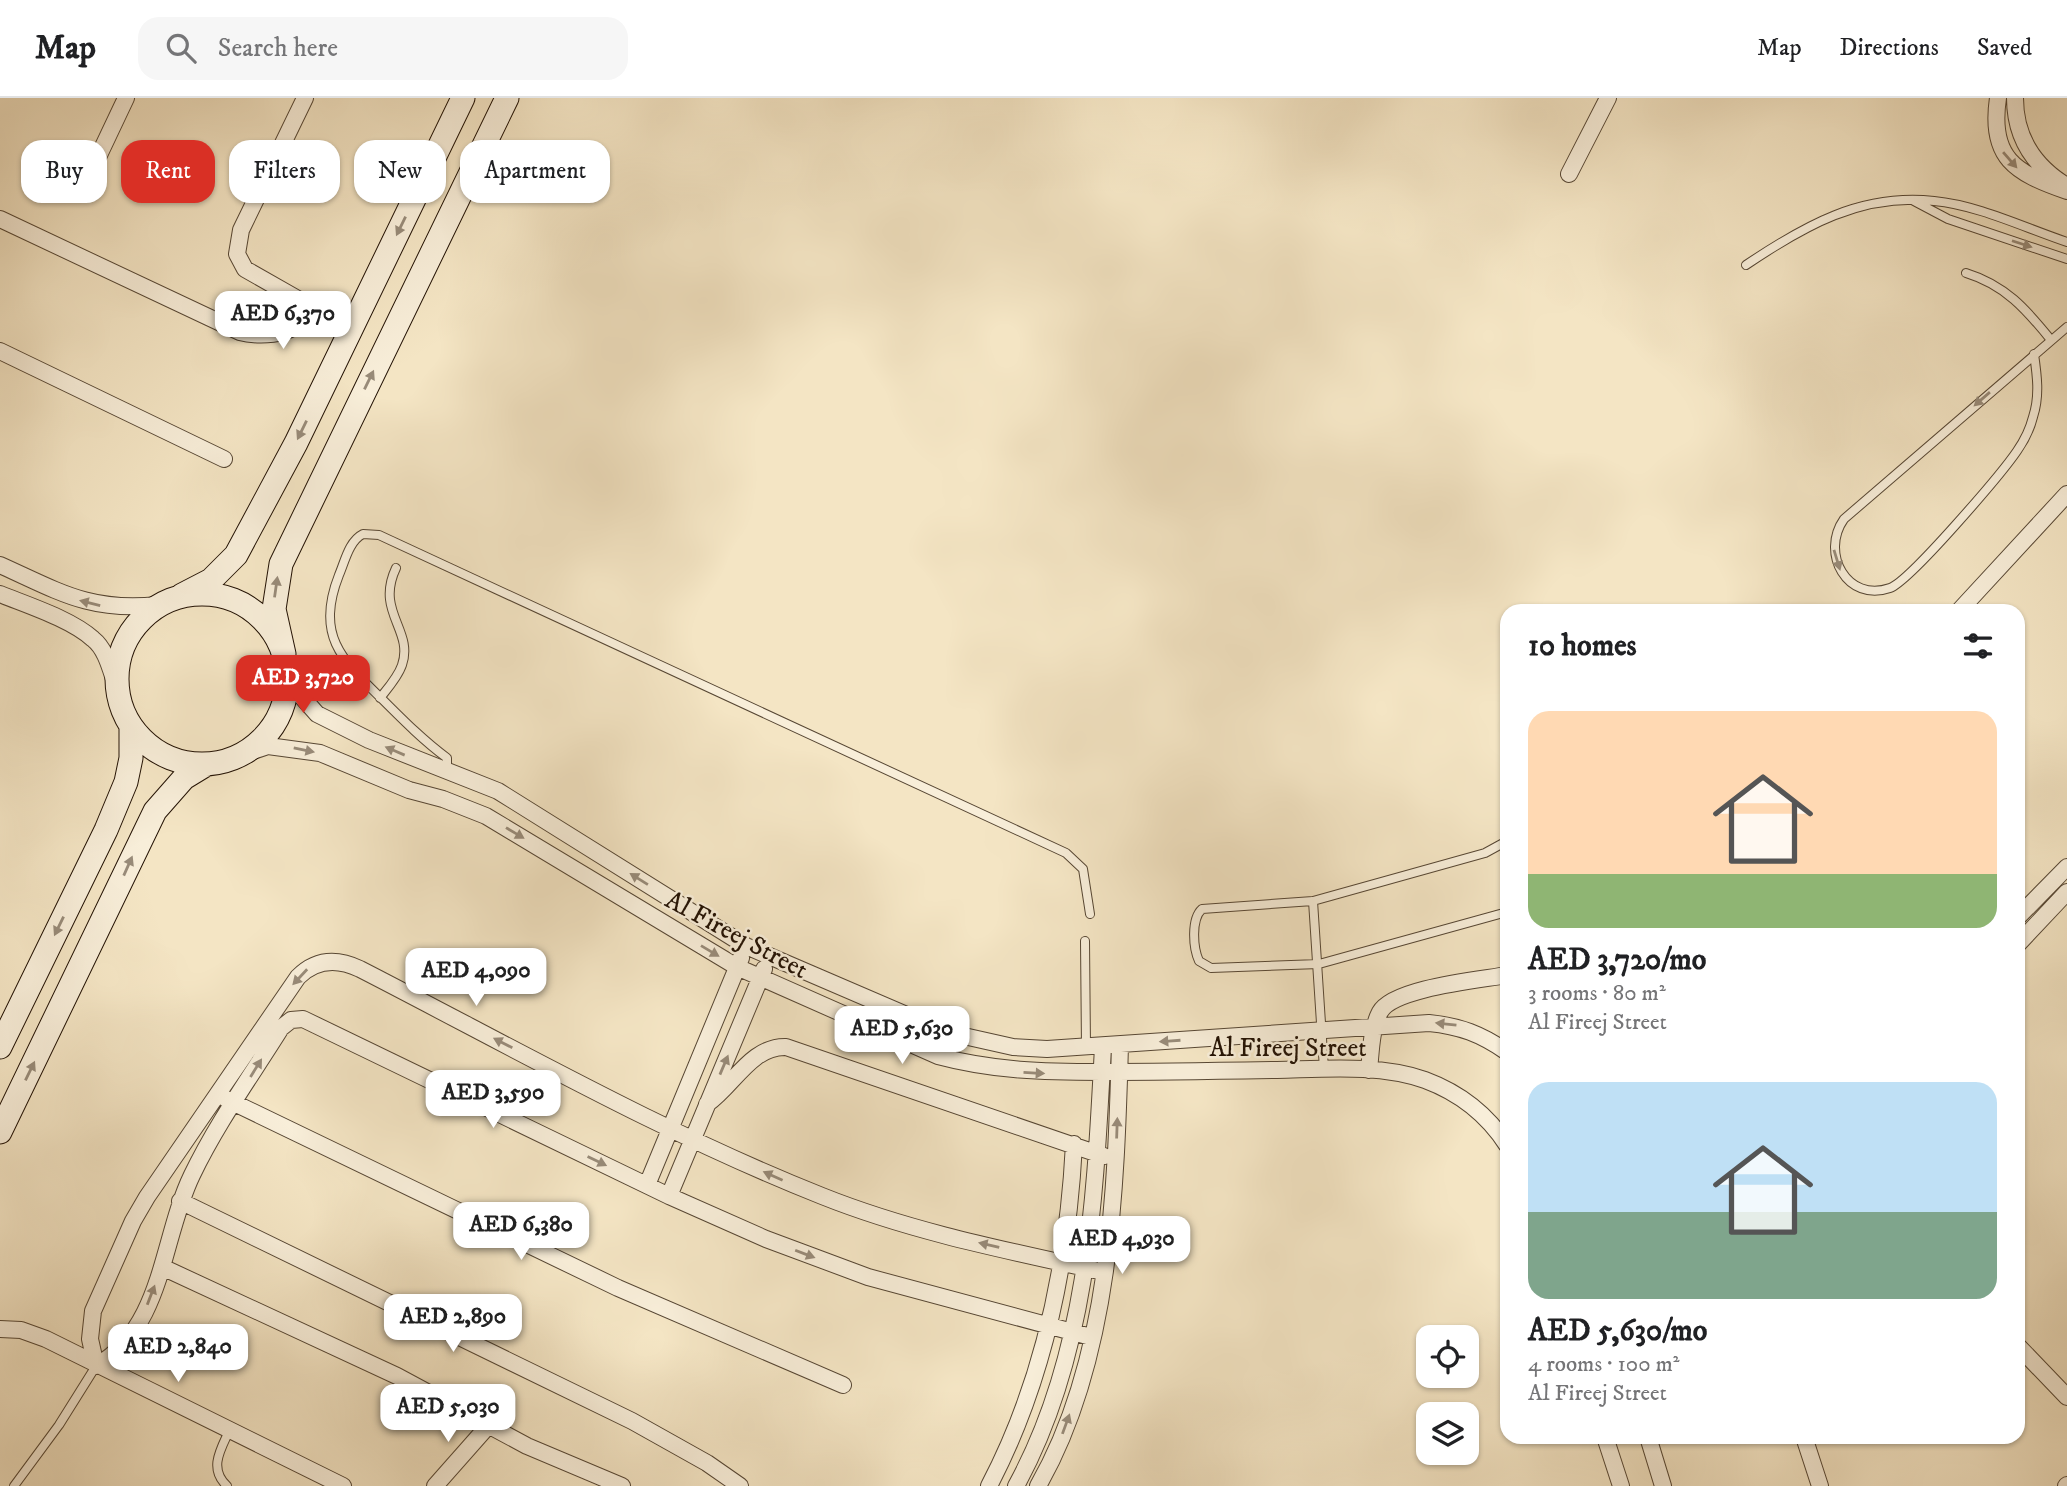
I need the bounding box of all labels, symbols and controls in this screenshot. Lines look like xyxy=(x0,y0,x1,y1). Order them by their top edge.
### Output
search box xyxy=(138,17,628,80)
text: Map xyxy=(35,28,96,69)
icon: search xyxy=(162,29,200,67)
text: Search here xyxy=(218,32,338,65)
text: Map xyxy=(1757,33,1802,63)
text: Directions xyxy=(1840,33,1939,63)
text: Saved xyxy=(1977,33,2032,63)
chip: Buy xyxy=(21,140,107,203)
chip: Rent xyxy=(121,140,215,203)
chip: Filters xyxy=(229,140,340,203)
chip: New xyxy=(354,140,446,203)
chip: Apartment xyxy=(460,140,610,203)
one-way arrow xyxy=(2002,151,2018,169)
one-way arrow xyxy=(396,216,407,236)
one-way arrow xyxy=(2012,239,2033,250)
pin: AED 6,370 xyxy=(203,292,363,351)
text: AED 6,370 xyxy=(231,299,335,328)
one-way arrow xyxy=(363,370,374,390)
one-way arrow xyxy=(1974,391,1991,406)
one-way arrow xyxy=(296,420,308,440)
one-way arrow xyxy=(1832,549,1843,570)
one-way arrow xyxy=(271,576,282,598)
one-way arrow xyxy=(79,597,101,608)
icon: filters xyxy=(1959,627,1997,665)
text: 10 homes xyxy=(1528,628,1637,665)
pin: AED 3,720 xyxy=(223,656,383,715)
text: AED 3,720 xyxy=(252,663,354,692)
one-way arrow xyxy=(293,745,315,756)
one-way arrow xyxy=(385,745,405,757)
icon: home xyxy=(1700,756,1826,882)
one-way arrow xyxy=(505,827,524,840)
one-way arrow xyxy=(123,856,134,876)
one-way arrow xyxy=(629,873,648,885)
street label: Al Fireej Street xyxy=(659,884,813,987)
one-way arrow xyxy=(53,916,64,936)
text: AED 3,720/mo xyxy=(1528,942,1706,979)
one-way arrow xyxy=(700,945,719,957)
pin: AED 4,090 xyxy=(396,948,556,1008)
text: AED 4,090 xyxy=(421,956,531,985)
one-way arrow xyxy=(292,968,309,985)
text: 3 rooms · 80 m² xyxy=(1528,979,1666,1008)
pin: AED 5,630 xyxy=(822,1006,982,1066)
text: Al Fireej Street xyxy=(1528,1008,1667,1037)
text: AED 5,630 xyxy=(851,1014,953,1043)
one-way arrow xyxy=(1434,1019,1456,1030)
street label: Al Fireej Street xyxy=(1209,1032,1367,1065)
one-way arrow xyxy=(1159,1036,1181,1047)
one-way arrow xyxy=(493,1037,513,1049)
one-way arrow xyxy=(718,1054,729,1075)
one-way arrow xyxy=(250,1059,263,1078)
one-way arrow xyxy=(24,1061,36,1081)
one-way arrow xyxy=(1024,1067,1046,1078)
pin: AED 3,590 xyxy=(413,1070,573,1130)
text: AED 3,590 xyxy=(442,1078,544,1107)
one-way arrow xyxy=(1112,1117,1123,1139)
icon: home xyxy=(1700,1127,1826,1253)
one-way arrow xyxy=(587,1155,607,1166)
one-way arrow xyxy=(763,1170,783,1182)
pin: AED 6,380 xyxy=(441,1202,601,1262)
text: AED 6,380 xyxy=(469,1210,573,1239)
pin: AED 4,930 xyxy=(1042,1216,1202,1276)
text: AED 4,930 xyxy=(1069,1224,1175,1253)
one-way arrow xyxy=(978,1239,1000,1250)
one-way arrow xyxy=(794,1248,815,1259)
one-way arrow xyxy=(146,1285,157,1306)
pin: AED 2,890 xyxy=(373,1294,533,1354)
text: AED 2,890 xyxy=(400,1302,506,1331)
text: AED 5,630/mo xyxy=(1528,1313,1707,1350)
pin: AED 2,840 xyxy=(98,1324,258,1384)
map controls xyxy=(1416,1325,1479,1465)
button: locate xyxy=(1416,1325,1479,1388)
text: AED 2,840 xyxy=(124,1332,232,1361)
text: 4 rooms · 100 m² xyxy=(1528,1350,1680,1379)
text: Al Fireej Street xyxy=(1528,1379,1667,1408)
pin: AED 5,030 xyxy=(368,1384,528,1444)
text: AED 5,030 xyxy=(396,1392,500,1421)
button: layers xyxy=(1416,1402,1479,1465)
one-way arrow xyxy=(1061,1413,1072,1434)

